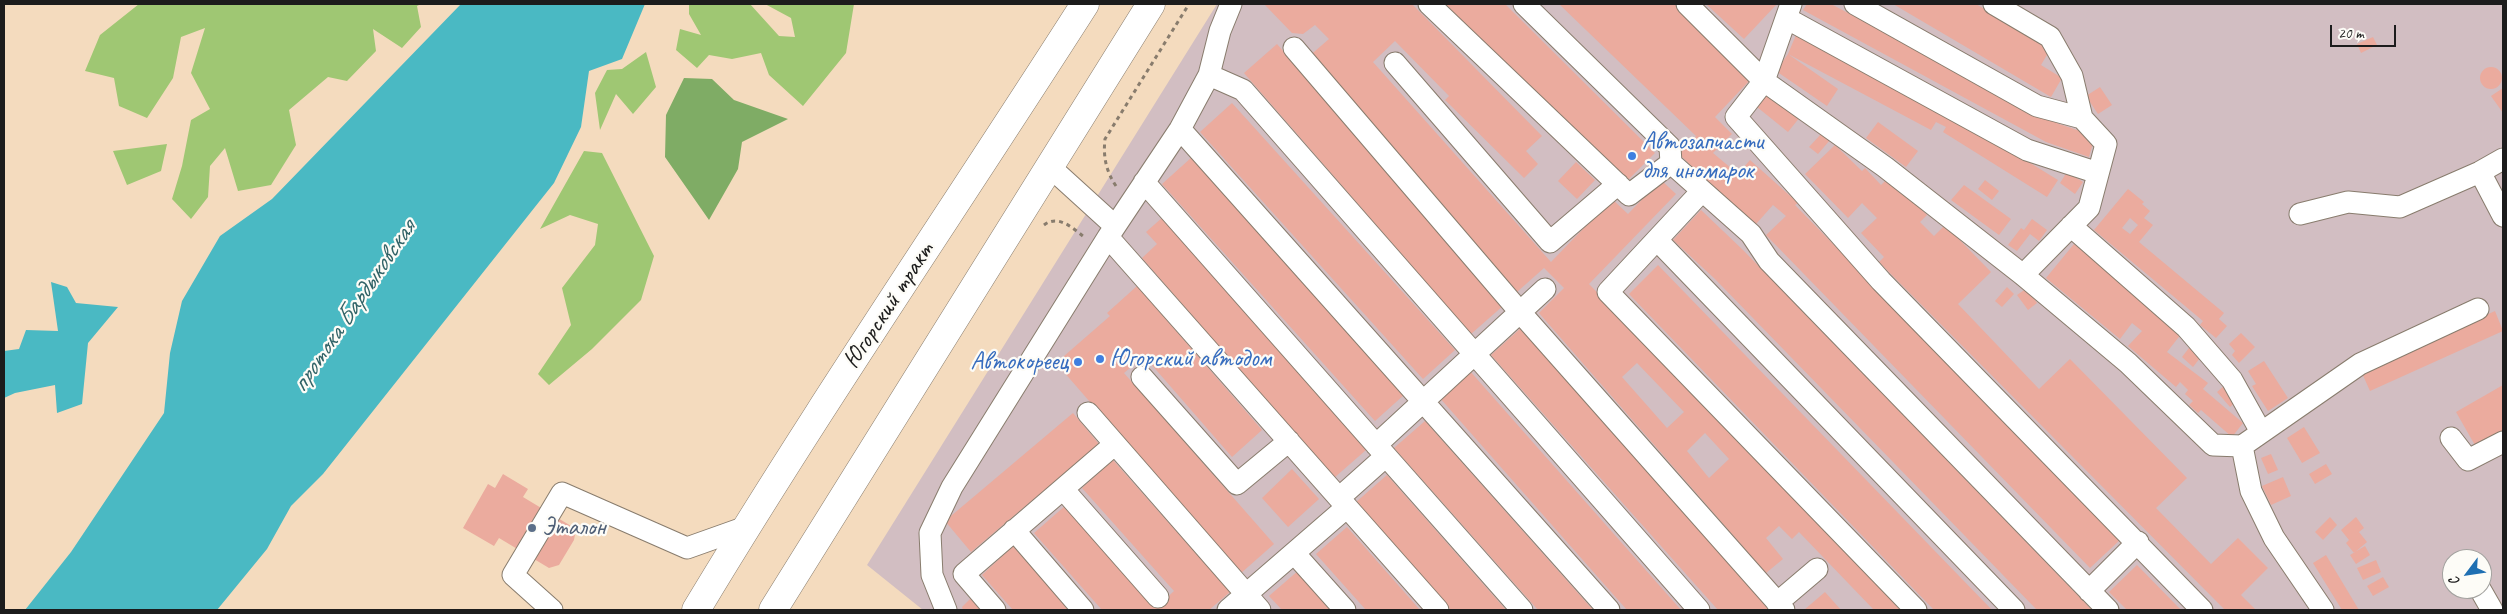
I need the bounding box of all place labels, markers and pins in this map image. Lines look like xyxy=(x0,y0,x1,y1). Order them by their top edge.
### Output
place label: Автозапчасти для иномарок xyxy=(1642,127,1763,186)
marker: Автозапчасти для иномарок xyxy=(1626,150,1638,162)
place label: Югорский автодом xyxy=(1110,344,1271,374)
place label: Автокореец xyxy=(971,347,1068,377)
marker: Югорский автодом xyxy=(1094,353,1106,365)
marker: Автокореец xyxy=(1072,356,1084,368)
place label: Эталон xyxy=(542,513,606,543)
marker: Эталон xyxy=(526,522,538,534)

